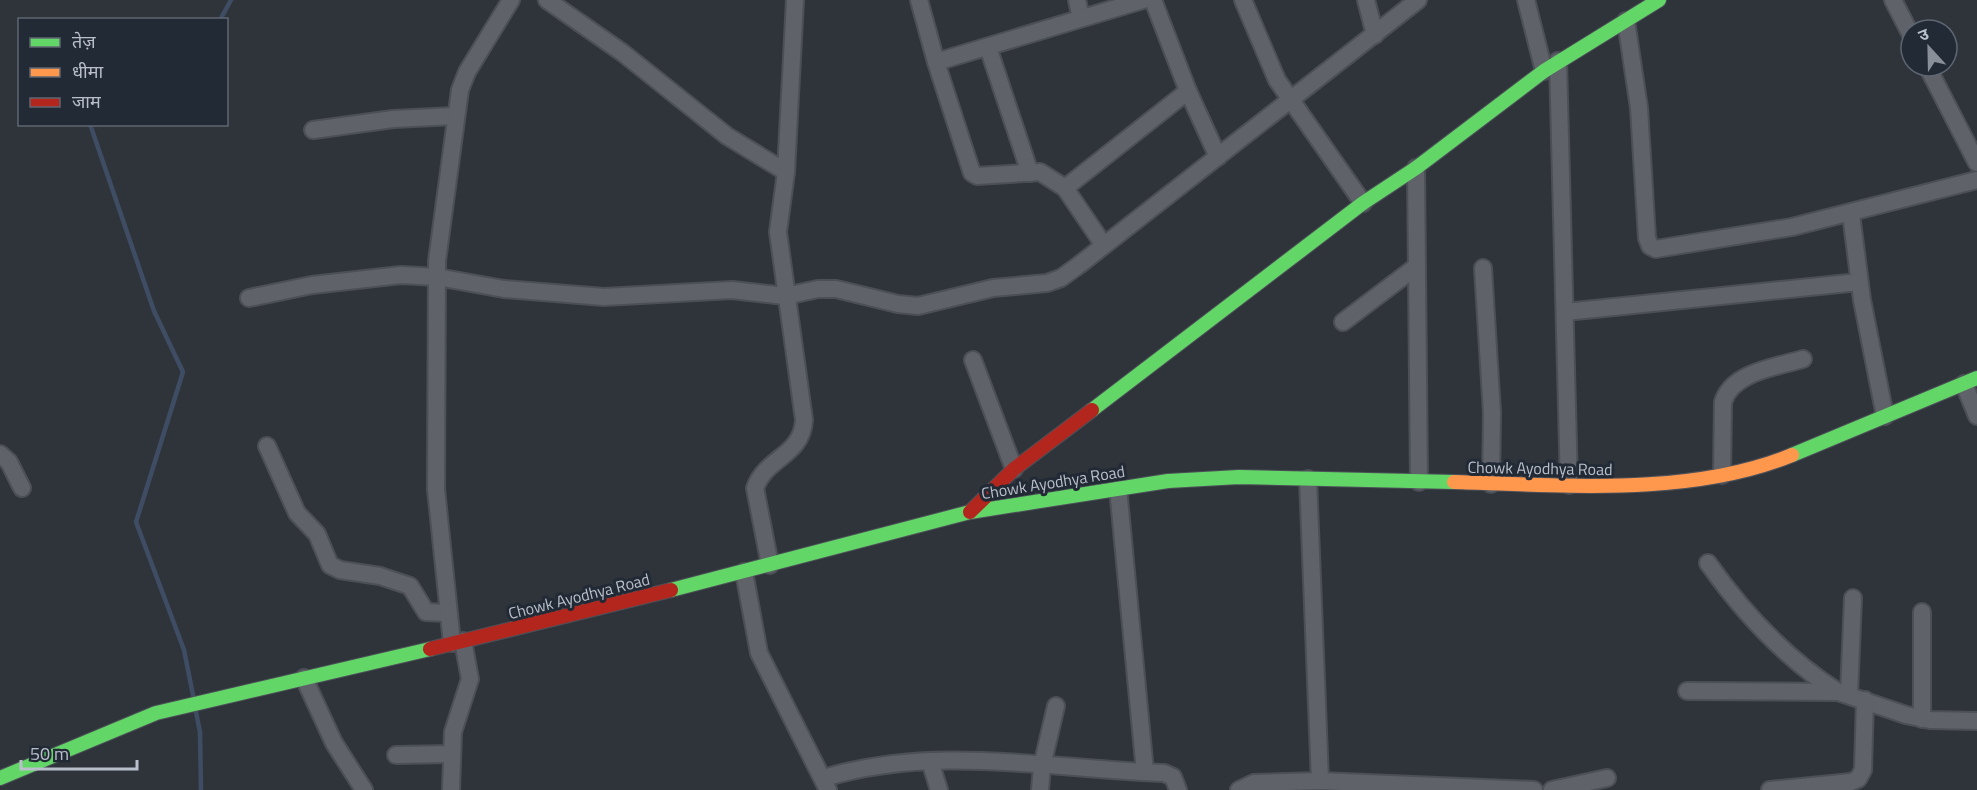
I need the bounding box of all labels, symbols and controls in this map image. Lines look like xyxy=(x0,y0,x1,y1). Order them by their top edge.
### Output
legend xyxy=(18,18,228,126)
north arrow xyxy=(1899,18,1959,78)
text: उ xyxy=(1915,21,1933,47)
text: तेज़ xyxy=(72,28,96,55)
text: धीमा xyxy=(72,58,103,85)
text: जाम xyxy=(72,88,102,115)
street label: Chowk Ayodhya Road xyxy=(1467,455,1613,481)
street label: Chowk Ayodhya Road xyxy=(979,459,1127,505)
street label: Chowk Ayodhya Road xyxy=(506,567,652,625)
scale bar xyxy=(21,733,136,771)
text: 50 m xyxy=(30,740,69,767)

